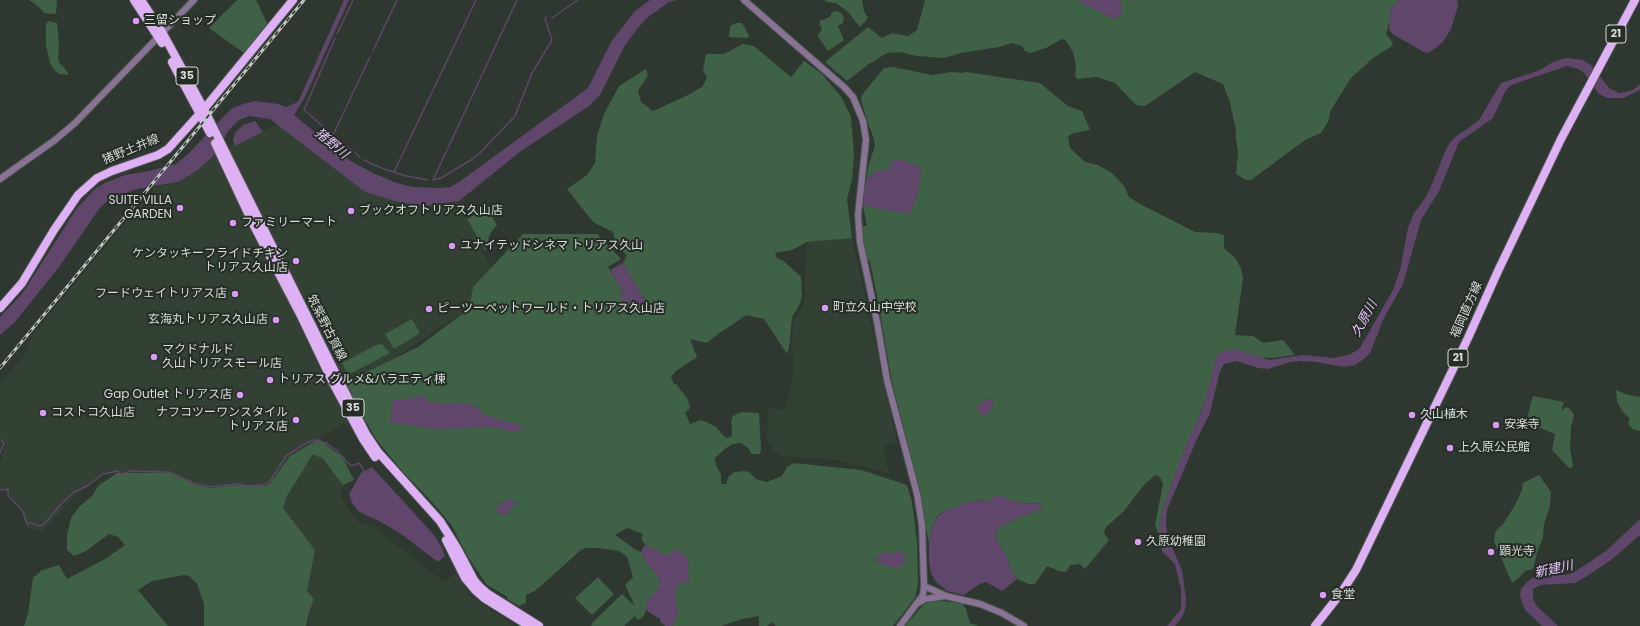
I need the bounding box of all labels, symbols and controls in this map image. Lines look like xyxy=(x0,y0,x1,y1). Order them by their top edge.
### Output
place label: 三留ショップ xyxy=(144,14,216,28)
marker: 三留ショップ xyxy=(131,16,141,26)
road number: 21 xyxy=(1606,25,1626,43)
road number: 35 xyxy=(176,67,198,85)
water label: 猪野川 xyxy=(311,125,351,163)
street label: 猪野土井線 xyxy=(100,132,162,168)
place label: SUITE VILLA GARDEN xyxy=(109,194,172,222)
marker: SUITE VILLA GARDEN xyxy=(175,203,185,213)
place label: ブックオフトリアス久山店 xyxy=(359,204,503,218)
marker: ブックオフトリアス久山店 xyxy=(346,206,356,216)
place label: ファミリーマート xyxy=(241,216,337,230)
marker: ファミリーマート xyxy=(228,218,238,228)
place label: ユナイテッドシネマ トリアス久山 xyxy=(460,239,643,253)
marker: ユナイテッドシネマ トリアス久山 xyxy=(447,241,457,251)
place label: ケンタッキーフライドチキン トリアス久山店 xyxy=(132,247,288,275)
marker: ケンタッキーフライドチキン トリアス久山店 xyxy=(291,256,301,266)
street label: 福岡直方線 xyxy=(1448,280,1486,340)
place label: フードウェイトリアス店 xyxy=(95,287,227,301)
marker: フードウェイトリアス店 xyxy=(230,289,240,299)
street label: 筑紫野古賀線 xyxy=(303,293,349,363)
water label: 久原川 xyxy=(1349,298,1381,340)
place label: 町立久山中学校 xyxy=(833,301,917,315)
place label: ピーツーペットワールド・トリアス久山店 xyxy=(437,302,665,316)
marker: 町立久山中学校 xyxy=(820,303,830,313)
marker: ピーツーペットワールド・トリアス久山店 xyxy=(424,304,434,314)
place label: 玄海丸トリアス久山店 xyxy=(148,313,268,327)
marker: 玄海丸トリアス久山店 xyxy=(271,315,281,325)
place label: マクドナルド 久山トリアスモール店 xyxy=(162,343,282,371)
road number: 21 xyxy=(1448,349,1468,367)
marker: マクドナルド 久山トリアスモール店 xyxy=(149,352,159,362)
place label: トリアス グルメ&バラエティ棟 xyxy=(278,373,446,387)
marker: トリアス グルメ&バラエティ棟 xyxy=(265,375,275,385)
place label: Gap Outlet トリアス店 xyxy=(104,388,232,402)
marker: Gap Outlet トリアス店 xyxy=(235,390,245,400)
road number: 35 xyxy=(342,399,364,417)
place label: コストコ久山店 xyxy=(51,406,135,420)
place label: ナフコツーワンスタイル トリアス店 xyxy=(156,406,288,434)
marker: コストコ久山店 xyxy=(38,408,48,418)
place label: 久山植木 xyxy=(1420,408,1468,422)
marker: 久山植木 xyxy=(1407,410,1417,420)
marker: ナフコツーワンスタイル トリアス店 xyxy=(291,415,301,425)
place label: 安楽寺 xyxy=(1504,418,1540,432)
marker: 安楽寺 xyxy=(1491,420,1501,430)
place label: 上久原公民館 xyxy=(1458,441,1530,455)
marker: 上久原公民館 xyxy=(1445,443,1455,453)
place label: 久原幼稚園 xyxy=(1146,535,1206,549)
marker: 久原幼稚園 xyxy=(1133,537,1143,547)
place label: 顕光寺 xyxy=(1499,545,1535,559)
marker: 顕光寺 xyxy=(1486,547,1496,557)
water label: 新建川 xyxy=(1533,558,1575,582)
place label: 食堂 xyxy=(1331,588,1355,602)
marker: 食堂 xyxy=(1318,590,1328,600)

